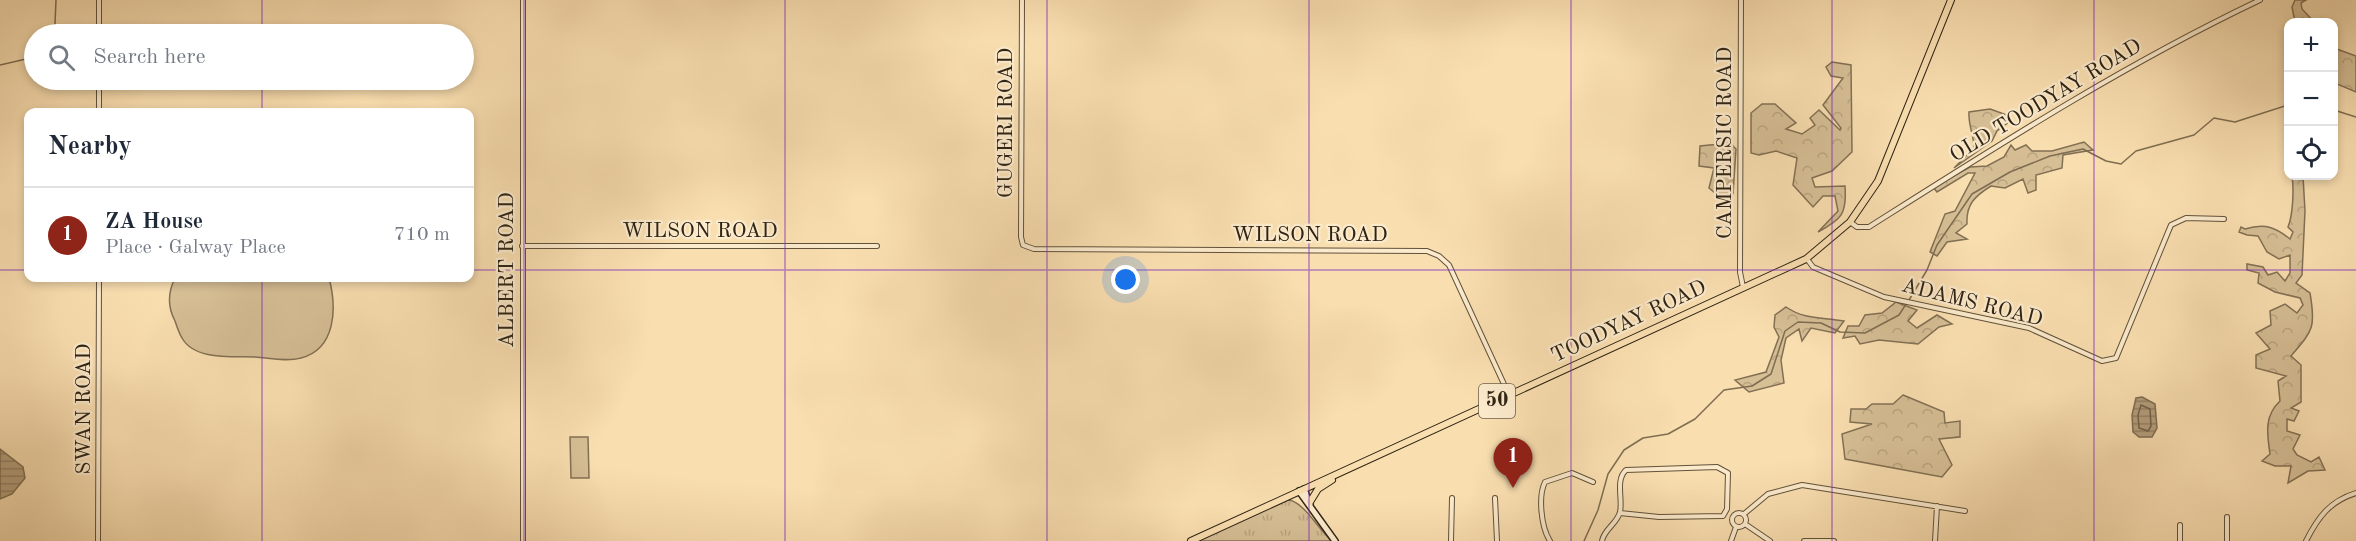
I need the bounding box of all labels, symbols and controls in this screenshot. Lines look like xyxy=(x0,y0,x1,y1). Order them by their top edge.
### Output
map controls xyxy=(2284,18,2338,180)
button: + xyxy=(2284,18,2338,72)
search box xyxy=(24,24,474,90)
street label: OLD TOODYAY ROAD xyxy=(1947,36,2145,166)
icon: search xyxy=(45,41,78,74)
text: Search here xyxy=(93,46,206,68)
street label: CAMPERSIC ROAD xyxy=(1715,47,1736,239)
street label: GUGERI ROAD xyxy=(996,48,1017,198)
button: − xyxy=(2284,72,2338,126)
button: locate xyxy=(2284,126,2338,180)
text: Nearby xyxy=(48,134,132,160)
street label: ALBERT ROAD xyxy=(497,192,518,348)
text: ZA House xyxy=(105,211,203,233)
street label: WILSON ROAD xyxy=(622,221,778,242)
text: 1 xyxy=(62,225,73,245)
text: 710 m xyxy=(394,225,450,245)
street label: WILSON ROAD xyxy=(1232,225,1388,246)
text: Place · Galway Place xyxy=(105,238,286,258)
your location xyxy=(1111,265,1140,294)
street label: ADAMS ROAD xyxy=(1899,275,2045,331)
street label: TOODYAY ROAD xyxy=(1548,277,1710,367)
street label: SWAN ROAD xyxy=(74,343,95,475)
road number: 50 xyxy=(1479,384,1515,418)
pin: 1 xyxy=(1494,438,1532,488)

